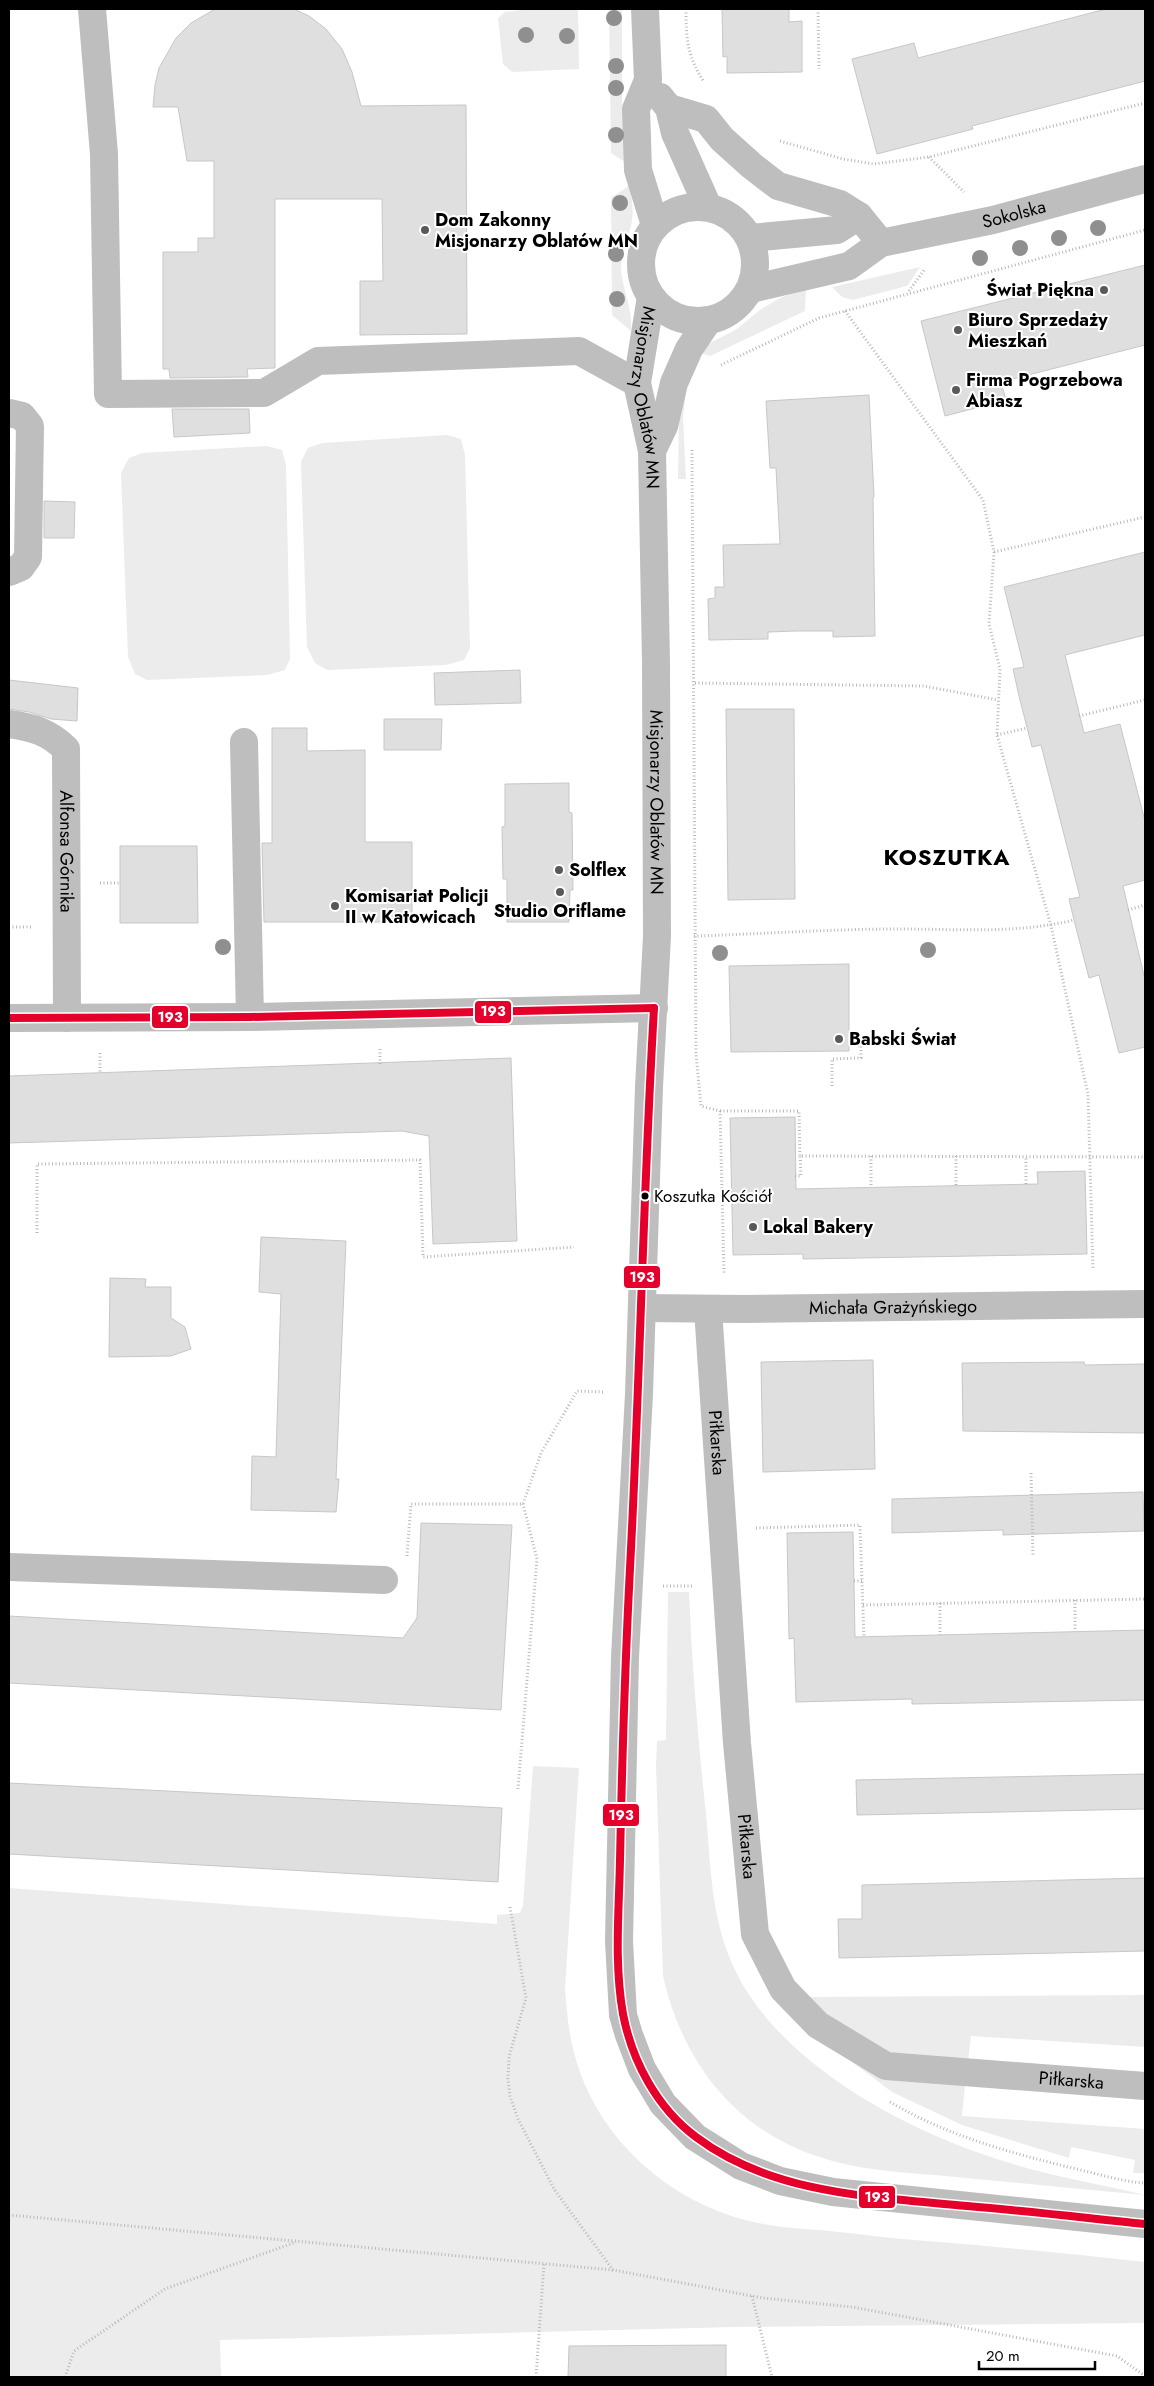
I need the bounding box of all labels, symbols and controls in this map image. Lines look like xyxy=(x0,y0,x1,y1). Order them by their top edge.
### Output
street label: Sokolska xyxy=(980,193,1049,235)
place label: Dom Zakonny Misjonarzy Oblatów MN xyxy=(435,207,638,254)
marker: Dom Zakonny Misjonarzy Oblatów MN xyxy=(419,224,431,236)
place label: Świat Piękna xyxy=(986,277,1094,303)
marker: Świat Piękna xyxy=(1098,284,1110,296)
street label: Misjonarzy Oblatów MN xyxy=(624,304,666,489)
place label: Biuro Sprzedaży Mieszkań xyxy=(968,307,1108,354)
marker: Biuro Sprzedaży Mieszkań xyxy=(952,324,964,336)
place label: Firma Pogrzebowa Abiasz xyxy=(965,367,1123,414)
marker: Firma Pogrzebowa Abiasz xyxy=(950,384,962,396)
street label: Misjonarzy Oblatów MN xyxy=(643,710,670,895)
street label: Alfonsa Górnika xyxy=(53,790,80,913)
district label: KOSZUTKA xyxy=(883,841,1011,873)
place label: Solflex xyxy=(569,857,627,883)
marker: Solflex xyxy=(553,864,565,876)
place label: Komisariat Policji II w Katowicach xyxy=(345,883,488,930)
marker: Studio Oriflame xyxy=(554,886,566,898)
place label: Studio Oriflame xyxy=(494,898,626,924)
marker: Komisariat Policji II w Katowicach xyxy=(329,900,341,912)
line badge: 193 xyxy=(474,1000,512,1024)
text: 193 xyxy=(480,1001,506,1021)
line badge: 193 xyxy=(151,1005,189,1029)
text: 193 xyxy=(157,1007,183,1027)
place label: Babski Świat xyxy=(849,1026,956,1052)
marker: Babski Świat xyxy=(833,1033,845,1045)
place label: Koszutka Kościół xyxy=(654,1184,773,1208)
marker: Koszutka Kościół xyxy=(640,1191,650,1201)
place label: Lokal Bakery xyxy=(763,1214,873,1240)
marker: Lokal Bakery xyxy=(747,1221,759,1233)
line badge: 193 xyxy=(623,1265,661,1289)
text: 193 xyxy=(629,1267,655,1287)
street label: Michała Grażyńskiego xyxy=(809,1293,977,1321)
street label: Piłkarska xyxy=(702,1409,732,1476)
line badge: 193 xyxy=(602,1803,640,1827)
text: 193 xyxy=(608,1805,634,1825)
street label: Piłkarska xyxy=(731,1813,763,1880)
street label: Piłkarska xyxy=(1038,2065,1105,2096)
line badge: 193 xyxy=(858,2185,896,2209)
text: 193 xyxy=(864,2187,890,2207)
scale bar xyxy=(979,2338,1095,2370)
text: 20 m xyxy=(986,2345,1020,2367)

